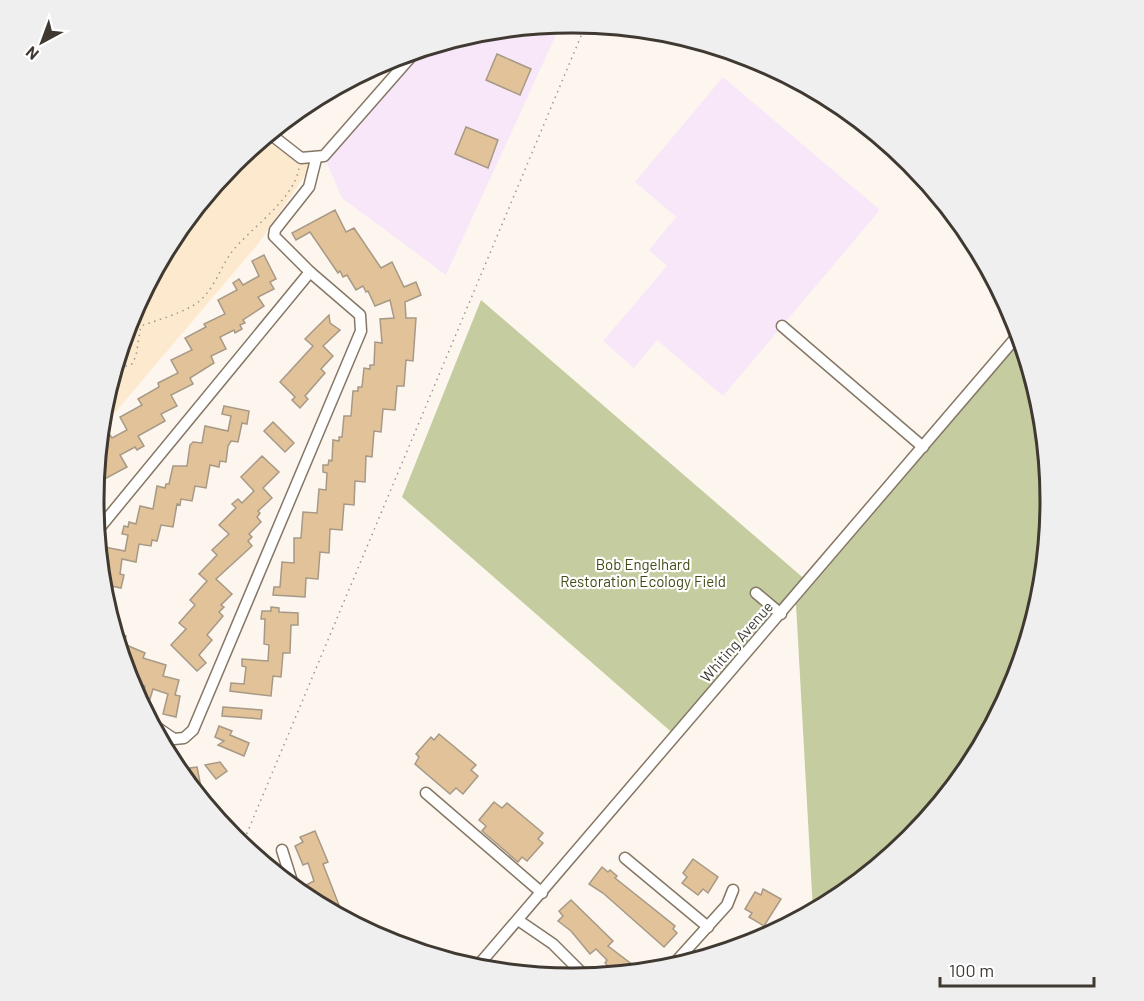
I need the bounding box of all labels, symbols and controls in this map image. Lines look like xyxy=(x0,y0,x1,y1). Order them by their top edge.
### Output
north arrow xyxy=(12,12,72,72)
text: N xyxy=(22,43,42,64)
park label: Bob Engelhard Restoration Ecology Field xyxy=(560,555,726,590)
street label: Whiting Avenue xyxy=(696,597,776,685)
scale bar xyxy=(940,950,1094,988)
text: 100 m xyxy=(949,959,994,981)

